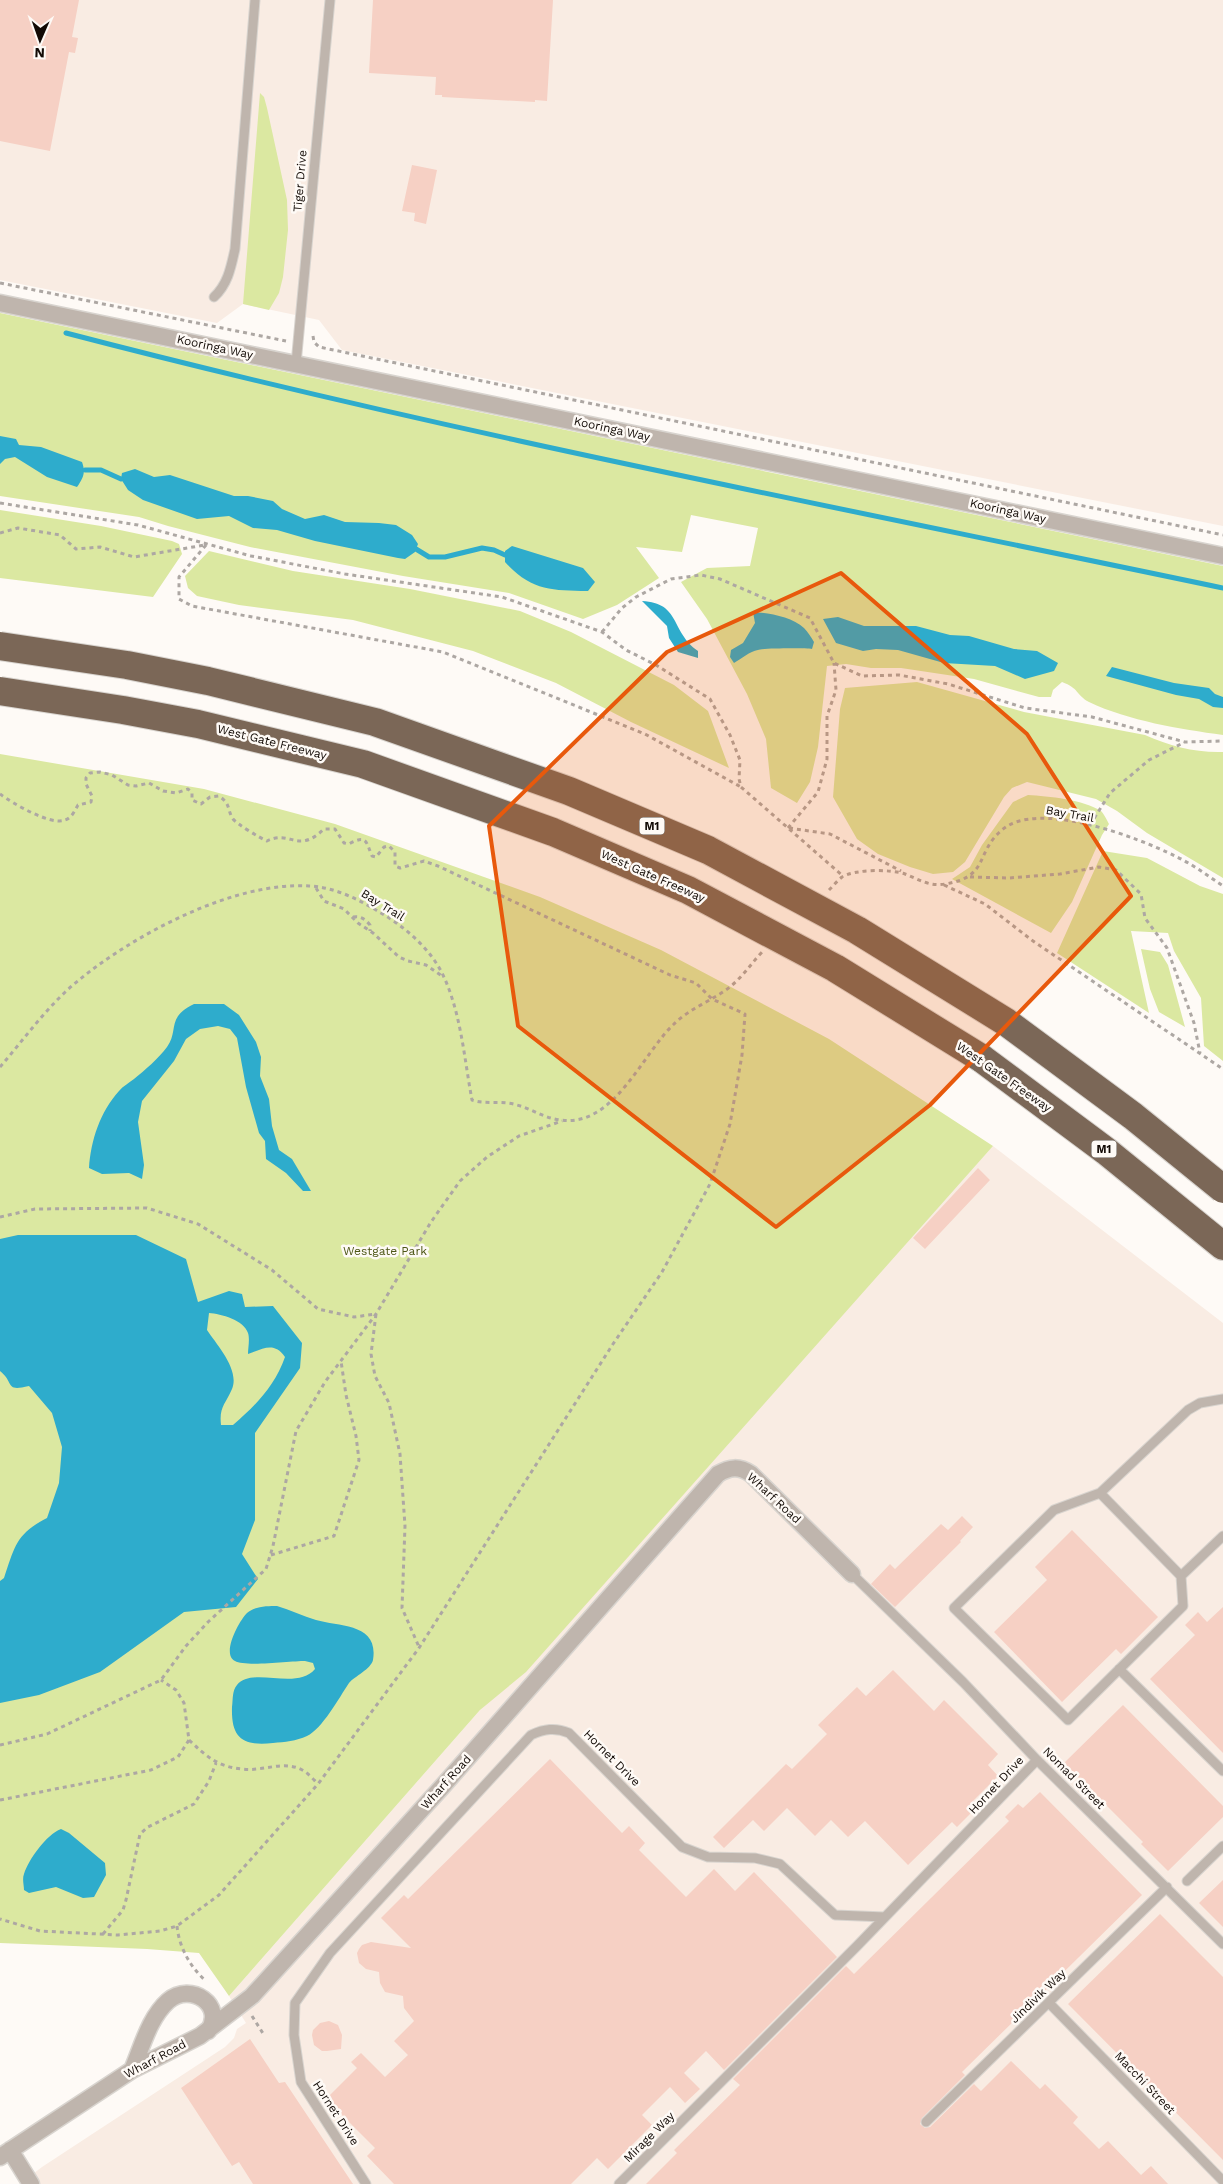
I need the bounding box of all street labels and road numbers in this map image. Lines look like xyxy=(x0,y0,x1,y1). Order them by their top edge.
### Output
street label: Tiger Drive xyxy=(290,149,310,213)
street label: Kooringa Way xyxy=(176,332,255,362)
street label: Kooringa Way xyxy=(573,414,652,444)
street label: Kooringa Way xyxy=(969,496,1048,526)
street label: West Gate Freeway xyxy=(216,722,329,763)
street label: Bay Trail xyxy=(1045,803,1096,825)
road number: M1 xyxy=(640,818,664,834)
street label: West Gate Freeway xyxy=(599,847,708,906)
street label: Bay Trail xyxy=(359,886,408,924)
street label: West Gate Freeway xyxy=(954,1039,1055,1115)
road number: M1 xyxy=(1092,1140,1116,1158)
street label: Wharf Road xyxy=(744,1470,804,1526)
street label: Hornet Drive xyxy=(581,1727,643,1789)
street label: Nomad Street xyxy=(1040,1744,1108,1812)
street label: Wharf Road xyxy=(418,1752,474,1812)
street label: Hornet Drive xyxy=(966,1753,1026,1817)
street label: Jindivik Way xyxy=(1007,1966,1069,2026)
street label: Wharf Road xyxy=(122,2037,188,2081)
street label: Macchi Street xyxy=(1112,2049,1178,2117)
street label: Hornet Drive xyxy=(310,2078,362,2148)
street label: Mirage Way xyxy=(621,2108,678,2165)

